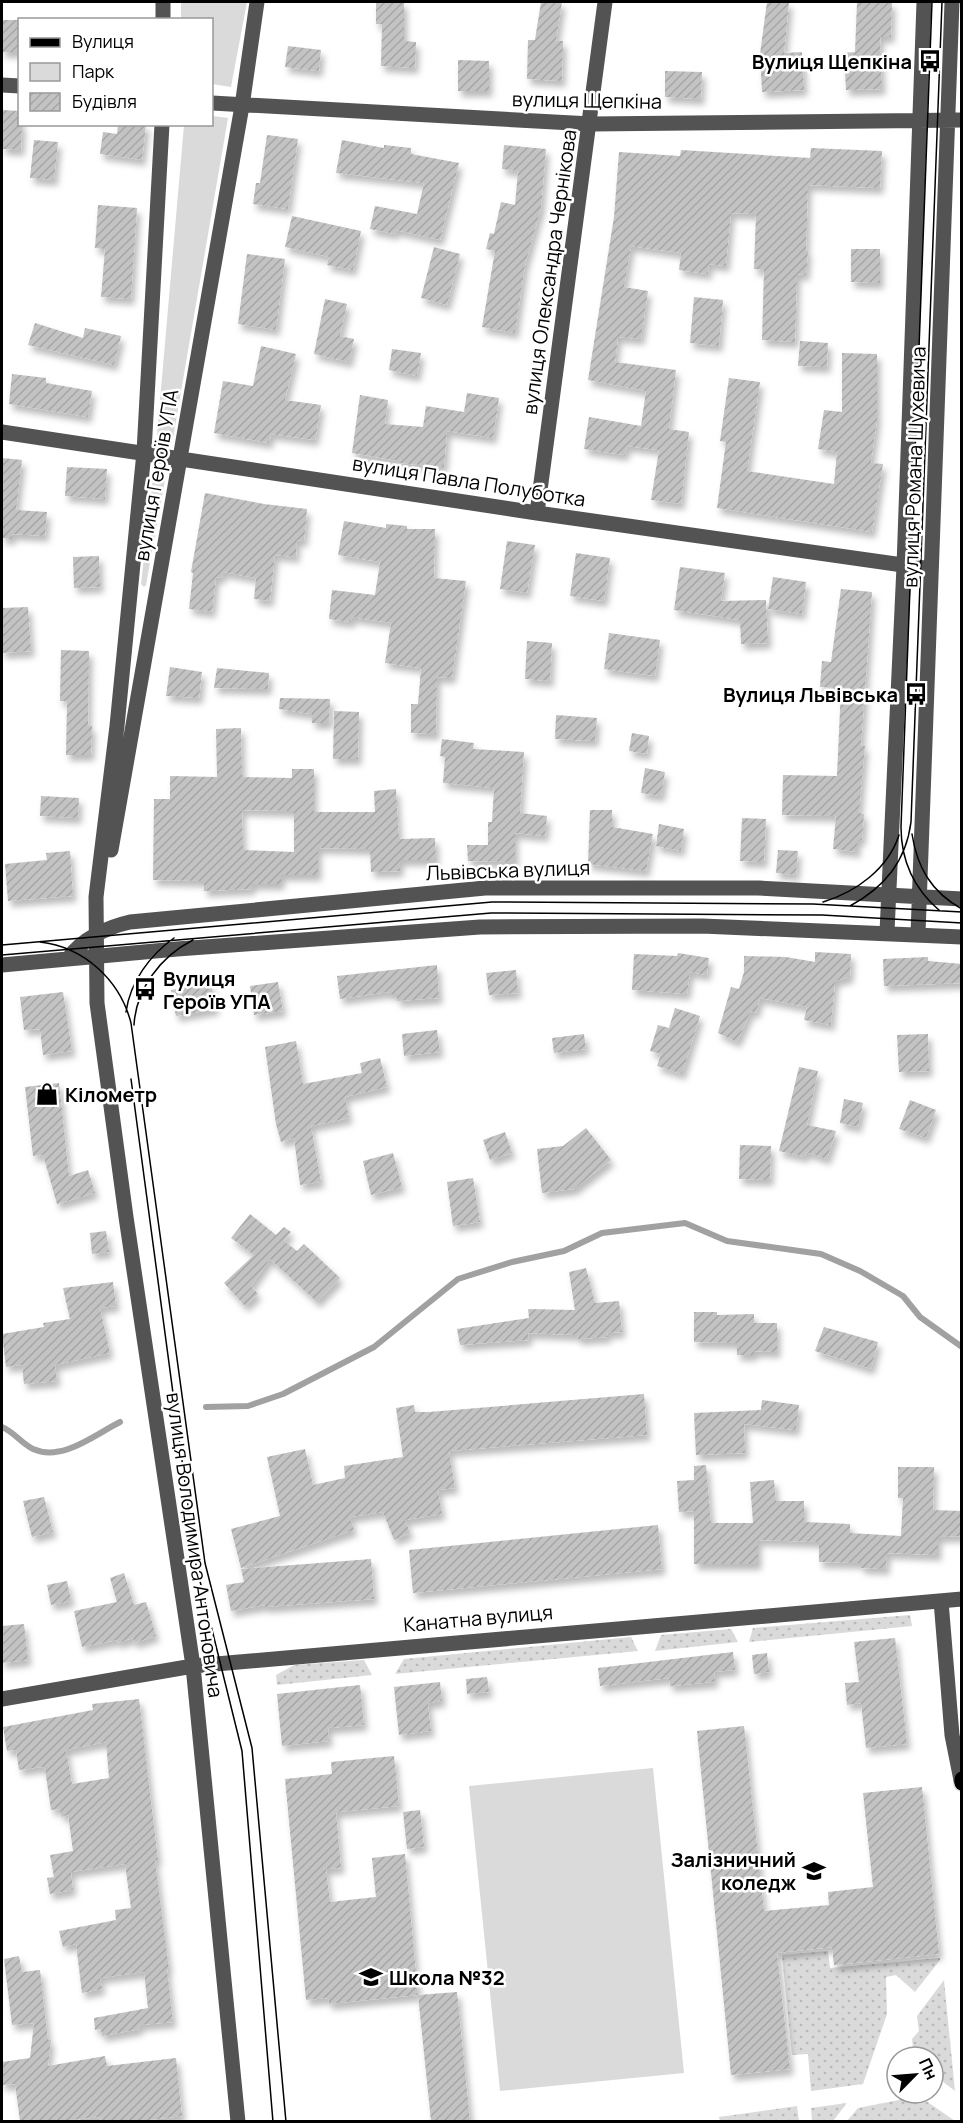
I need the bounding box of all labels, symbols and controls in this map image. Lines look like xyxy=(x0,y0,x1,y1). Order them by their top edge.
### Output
legend xyxy=(18,18,213,126)
text: Вулиця xyxy=(72,29,134,53)
place label: Вулиця Щепкіна xyxy=(752,48,912,75)
bus stop icon: Вулиця Щепкіна xyxy=(917,48,943,74)
text: Парк xyxy=(72,59,115,83)
street label: вулиця Щепкіна xyxy=(512,85,662,115)
text: Будівля xyxy=(72,89,137,113)
street label: вулиця Олександра Чернікова xyxy=(516,128,582,416)
street label: вулиця Романа Шухевича xyxy=(896,346,932,588)
street label: вулиця Героїв УПА xyxy=(128,387,184,563)
street label: вулиця Павла Полуботка xyxy=(351,449,587,513)
place label: Вулиця Львівська xyxy=(723,681,898,708)
bus stop icon: Вулиця Львівська xyxy=(903,681,929,707)
street label: Львівська вулиця xyxy=(425,854,591,886)
place label: Вулиця Героїв УПА xyxy=(163,965,271,1015)
bus stop icon: Вулиця Героїв УПА xyxy=(132,976,158,1002)
shop icon: Кілометр xyxy=(34,1081,60,1107)
place label: Кілометр xyxy=(65,1081,157,1108)
street label: вулиця Володимира Антоновича xyxy=(160,1391,230,1699)
street label: Канатна вулиця xyxy=(402,1598,554,1638)
place label: Залізничний коледж xyxy=(670,1846,797,1896)
school or university icon: Залізничний коледж xyxy=(801,1858,827,1884)
school or university icon: Школа №32 xyxy=(358,1964,384,1990)
place label: Школа №32 xyxy=(389,1964,505,1991)
north arrow xyxy=(885,2045,945,2105)
text: Пн xyxy=(914,2054,943,2083)

